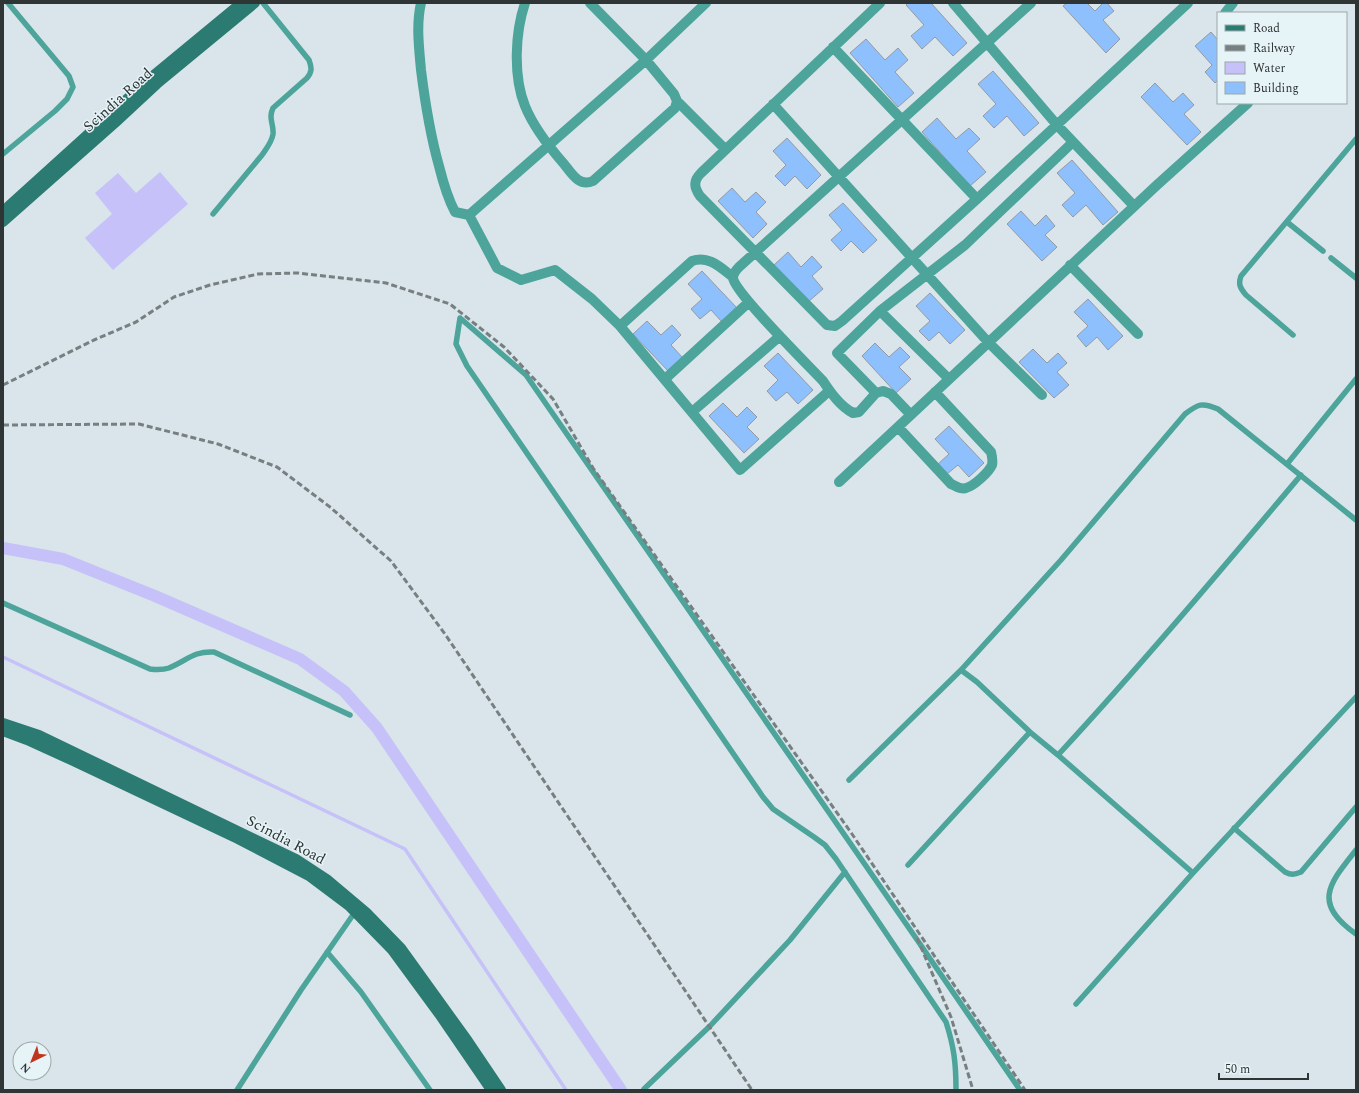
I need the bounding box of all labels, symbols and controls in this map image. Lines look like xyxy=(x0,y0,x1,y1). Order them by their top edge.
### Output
legend xyxy=(1217,12,1347,104)
text: Road xyxy=(1253,19,1280,38)
text: Railway xyxy=(1253,39,1296,58)
text: Water xyxy=(1253,59,1285,78)
street label: Scindia Road xyxy=(78,62,158,138)
text: Building xyxy=(1253,79,1299,98)
street label: Scindia Road xyxy=(242,809,330,871)
north arrow xyxy=(12,1041,52,1081)
scale bar xyxy=(1219,1055,1308,1081)
text: N xyxy=(16,1059,35,1077)
text: 50 m xyxy=(1225,1060,1250,1079)

